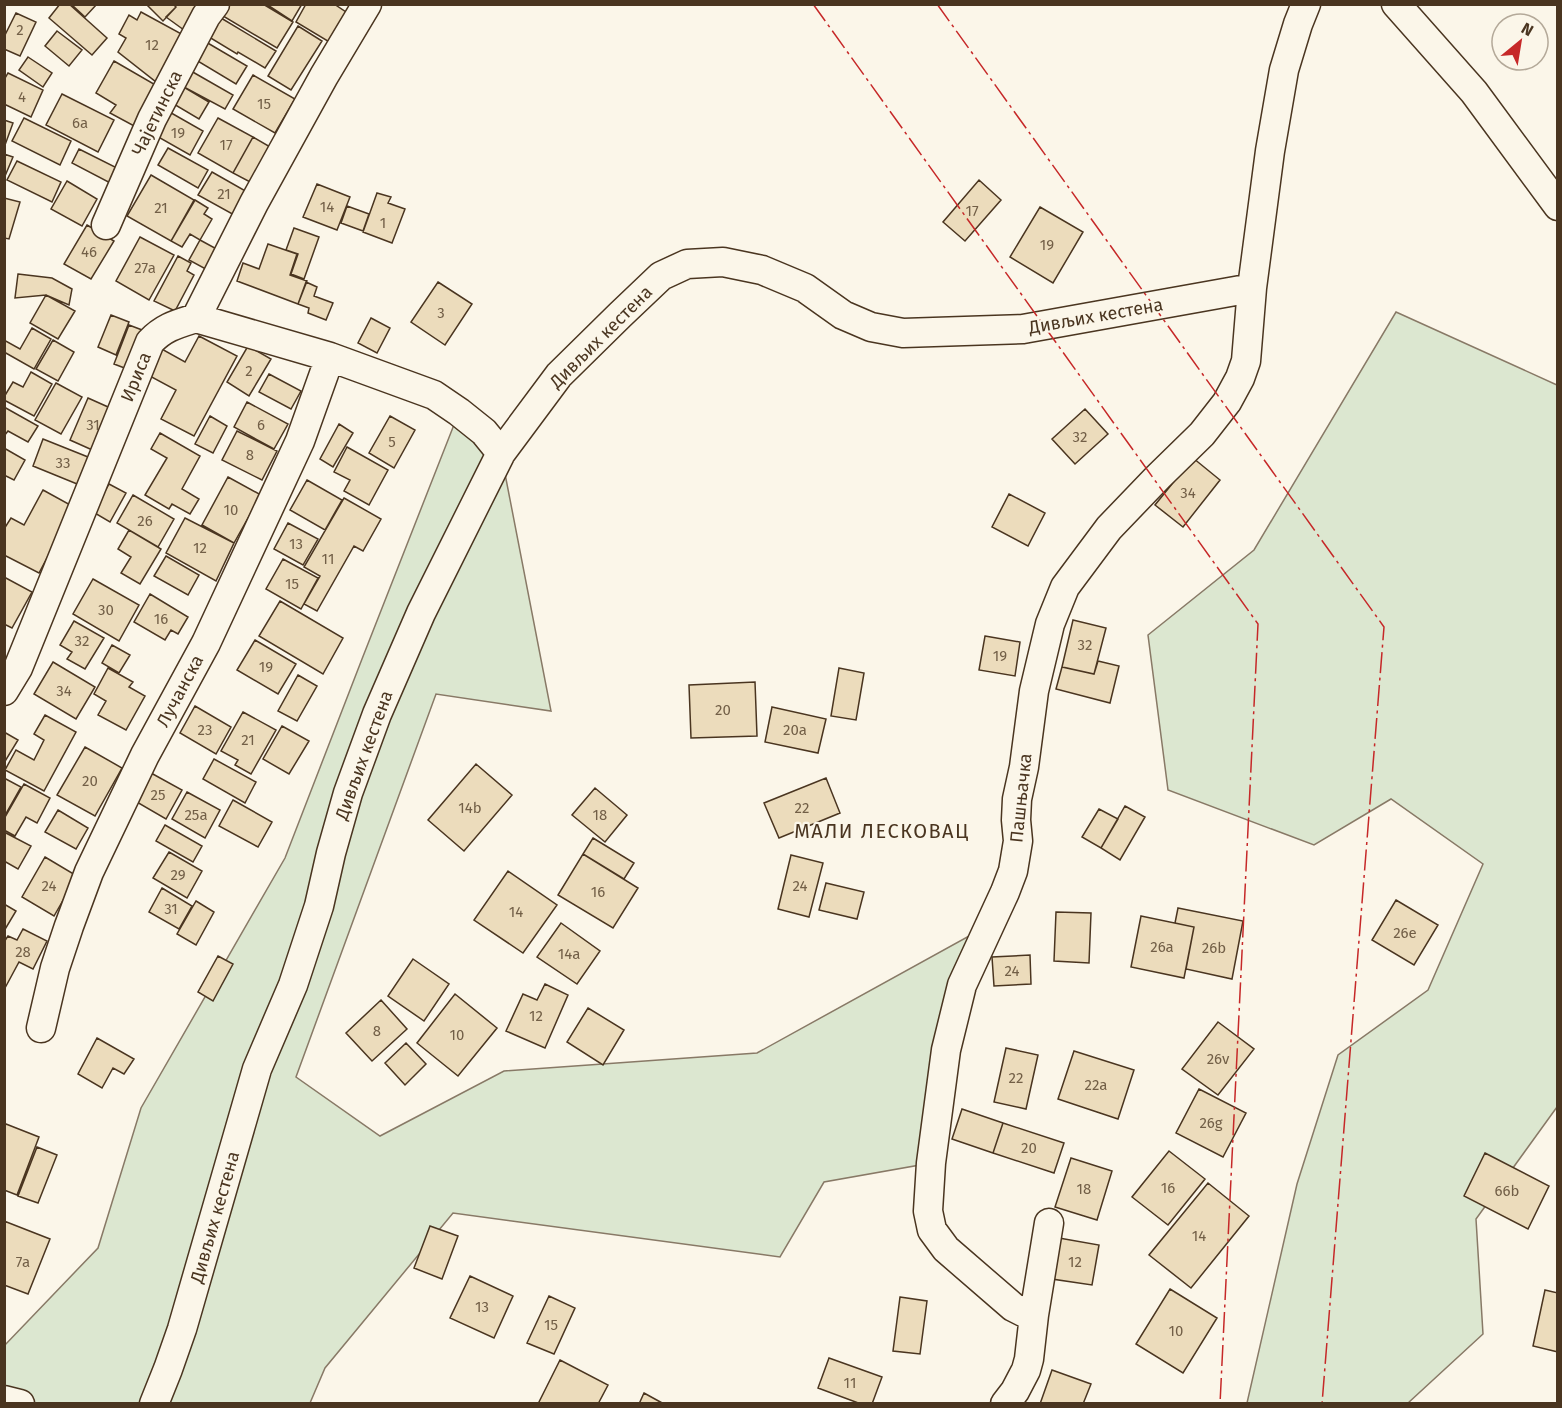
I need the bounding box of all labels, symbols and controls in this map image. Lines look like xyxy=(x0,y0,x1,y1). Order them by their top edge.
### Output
north arrow xyxy=(1490,12,1550,72)
text: N xyxy=(1518,19,1537,40)
house number: 2 xyxy=(16,21,24,39)
house number: 12 xyxy=(145,36,159,54)
street label: Чајетинска xyxy=(127,67,187,159)
house number: 4 xyxy=(18,88,26,106)
house number: 15 xyxy=(257,95,271,113)
house number: 6a xyxy=(72,114,88,132)
house number: 19 xyxy=(171,124,185,142)
house number: 17 xyxy=(219,136,233,154)
house number: 21 xyxy=(217,185,231,203)
house number: 14 xyxy=(320,198,334,216)
house number: 21 xyxy=(154,199,168,217)
house number: 17 xyxy=(965,202,979,220)
house number: 1 xyxy=(380,214,386,232)
house number: 19 xyxy=(1040,236,1054,254)
house number: 46 xyxy=(81,243,97,261)
house number: 27a xyxy=(134,259,156,277)
street label: Дивљих кестена xyxy=(544,281,657,394)
street label: Дивљих кестена xyxy=(1026,293,1165,339)
house number: 3 xyxy=(437,304,445,322)
street label: Ириса xyxy=(116,349,156,405)
house number: 2 xyxy=(245,362,253,380)
house number: 31 xyxy=(86,416,100,434)
house number: 6 xyxy=(257,416,265,434)
house number: 32 xyxy=(1073,428,1087,446)
house number: 5 xyxy=(388,433,396,451)
house number: 8 xyxy=(246,446,254,464)
house number: 33 xyxy=(56,454,70,472)
house number: 34 xyxy=(1180,484,1196,502)
house number: 10 xyxy=(224,501,238,519)
house number: 26 xyxy=(137,512,153,530)
house number: 13 xyxy=(289,535,303,553)
house number: 12 xyxy=(193,539,207,557)
house number: 11 xyxy=(322,550,334,568)
house number: 15 xyxy=(285,575,299,593)
house number: 30 xyxy=(98,601,114,619)
house number: 16 xyxy=(154,610,168,628)
house number: 32 xyxy=(75,632,89,650)
house number: 32 xyxy=(1078,636,1092,654)
house number: 19 xyxy=(993,647,1007,665)
street label: Лучанска xyxy=(152,651,208,731)
house number: 19 xyxy=(259,658,273,676)
house number: 34 xyxy=(56,682,72,700)
street label: Дивљих кестена xyxy=(330,687,398,824)
house number: 20 xyxy=(715,701,731,719)
house number: 23 xyxy=(198,721,212,739)
house number: 20a xyxy=(783,721,807,739)
house number: 21 xyxy=(241,731,255,749)
street label: Пашњачка xyxy=(1005,752,1037,844)
house number: 20 xyxy=(82,772,98,790)
house number: 25 xyxy=(151,786,165,804)
house number: 14b xyxy=(458,799,482,817)
house number: 22 xyxy=(795,799,809,817)
house number: 25a xyxy=(184,806,208,824)
house number: 18 xyxy=(593,806,607,824)
district label: МАЛИ ЛЕСКОВАЦ xyxy=(794,819,970,843)
house number: 29 xyxy=(170,866,186,884)
house number: 24 xyxy=(41,877,57,895)
house number: 24 xyxy=(792,877,808,895)
house number: 16 xyxy=(591,883,605,901)
house number: 31 xyxy=(164,900,178,918)
house number: 14 xyxy=(509,903,523,921)
house number: 26e xyxy=(1393,924,1417,942)
house number: 26a xyxy=(1150,938,1174,956)
house number: 26b xyxy=(1202,939,1226,957)
house number: 28 xyxy=(15,943,31,961)
house number: 14a xyxy=(558,945,580,963)
house number: 24 xyxy=(1004,962,1020,980)
house number: 12 xyxy=(529,1007,543,1025)
house number: 8 xyxy=(373,1022,381,1040)
house number: 10 xyxy=(450,1026,464,1044)
house number: 26v xyxy=(1207,1050,1230,1068)
house number: 22 xyxy=(1009,1069,1023,1087)
house number: 22a xyxy=(1085,1076,1107,1094)
house number: 26g xyxy=(1199,1114,1223,1132)
house number: 20 xyxy=(1021,1139,1037,1157)
street label: Дивљих кестена xyxy=(185,1149,244,1286)
house number: 16 xyxy=(1161,1179,1175,1197)
house number: 18 xyxy=(1077,1180,1091,1198)
house number: 66b xyxy=(1495,1182,1519,1200)
house number: 14 xyxy=(1192,1227,1206,1245)
house number: 7a xyxy=(16,1253,30,1271)
house number: 12 xyxy=(1068,1253,1082,1271)
house number: 13 xyxy=(475,1298,489,1316)
house number: 15 xyxy=(544,1316,558,1334)
house number: 10 xyxy=(1169,1322,1183,1340)
house number: 11 xyxy=(844,1374,856,1392)

